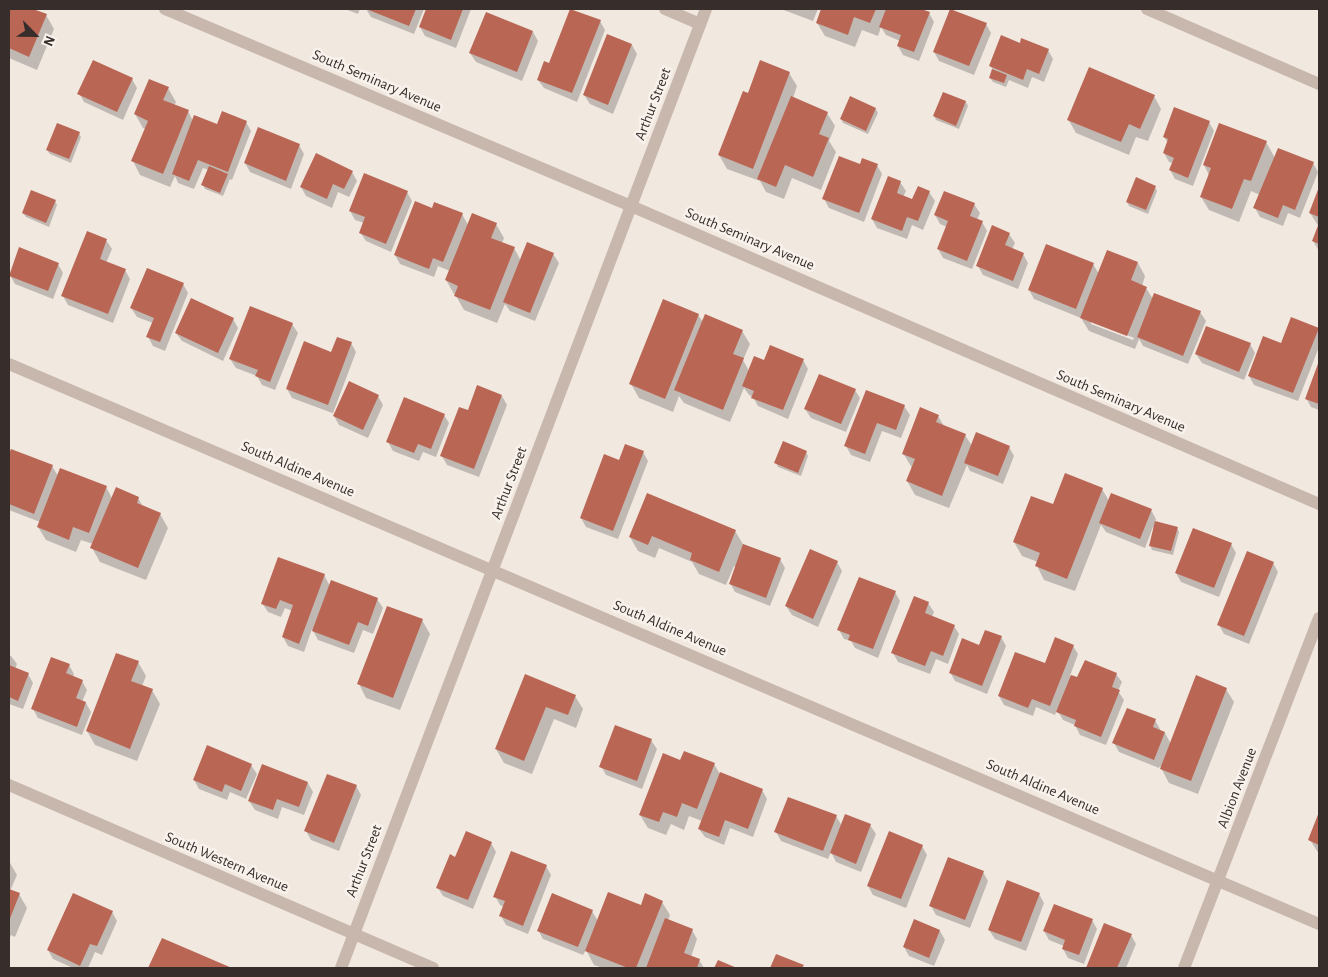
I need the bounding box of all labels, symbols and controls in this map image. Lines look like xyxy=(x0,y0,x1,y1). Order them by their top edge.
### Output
north arrow xyxy=(10,10,60,60)
text: N xyxy=(40,34,57,48)
street label: South Seminary Avenue xyxy=(310,46,444,116)
street label: Arthur Street xyxy=(631,65,675,143)
street label: South Seminary Avenue xyxy=(683,204,817,274)
street label: South Seminary Avenue xyxy=(1054,366,1188,436)
street label: South Aldine Avenue xyxy=(239,437,357,501)
street label: Arthur Street xyxy=(487,444,531,522)
street label: South Aldine Avenue xyxy=(611,596,729,660)
street label: Albion Avenue xyxy=(1213,745,1261,831)
street label: South Aldine Avenue xyxy=(984,755,1102,819)
street label: Arthur Street xyxy=(342,822,386,900)
street label: South Western Avenue xyxy=(163,828,291,896)

